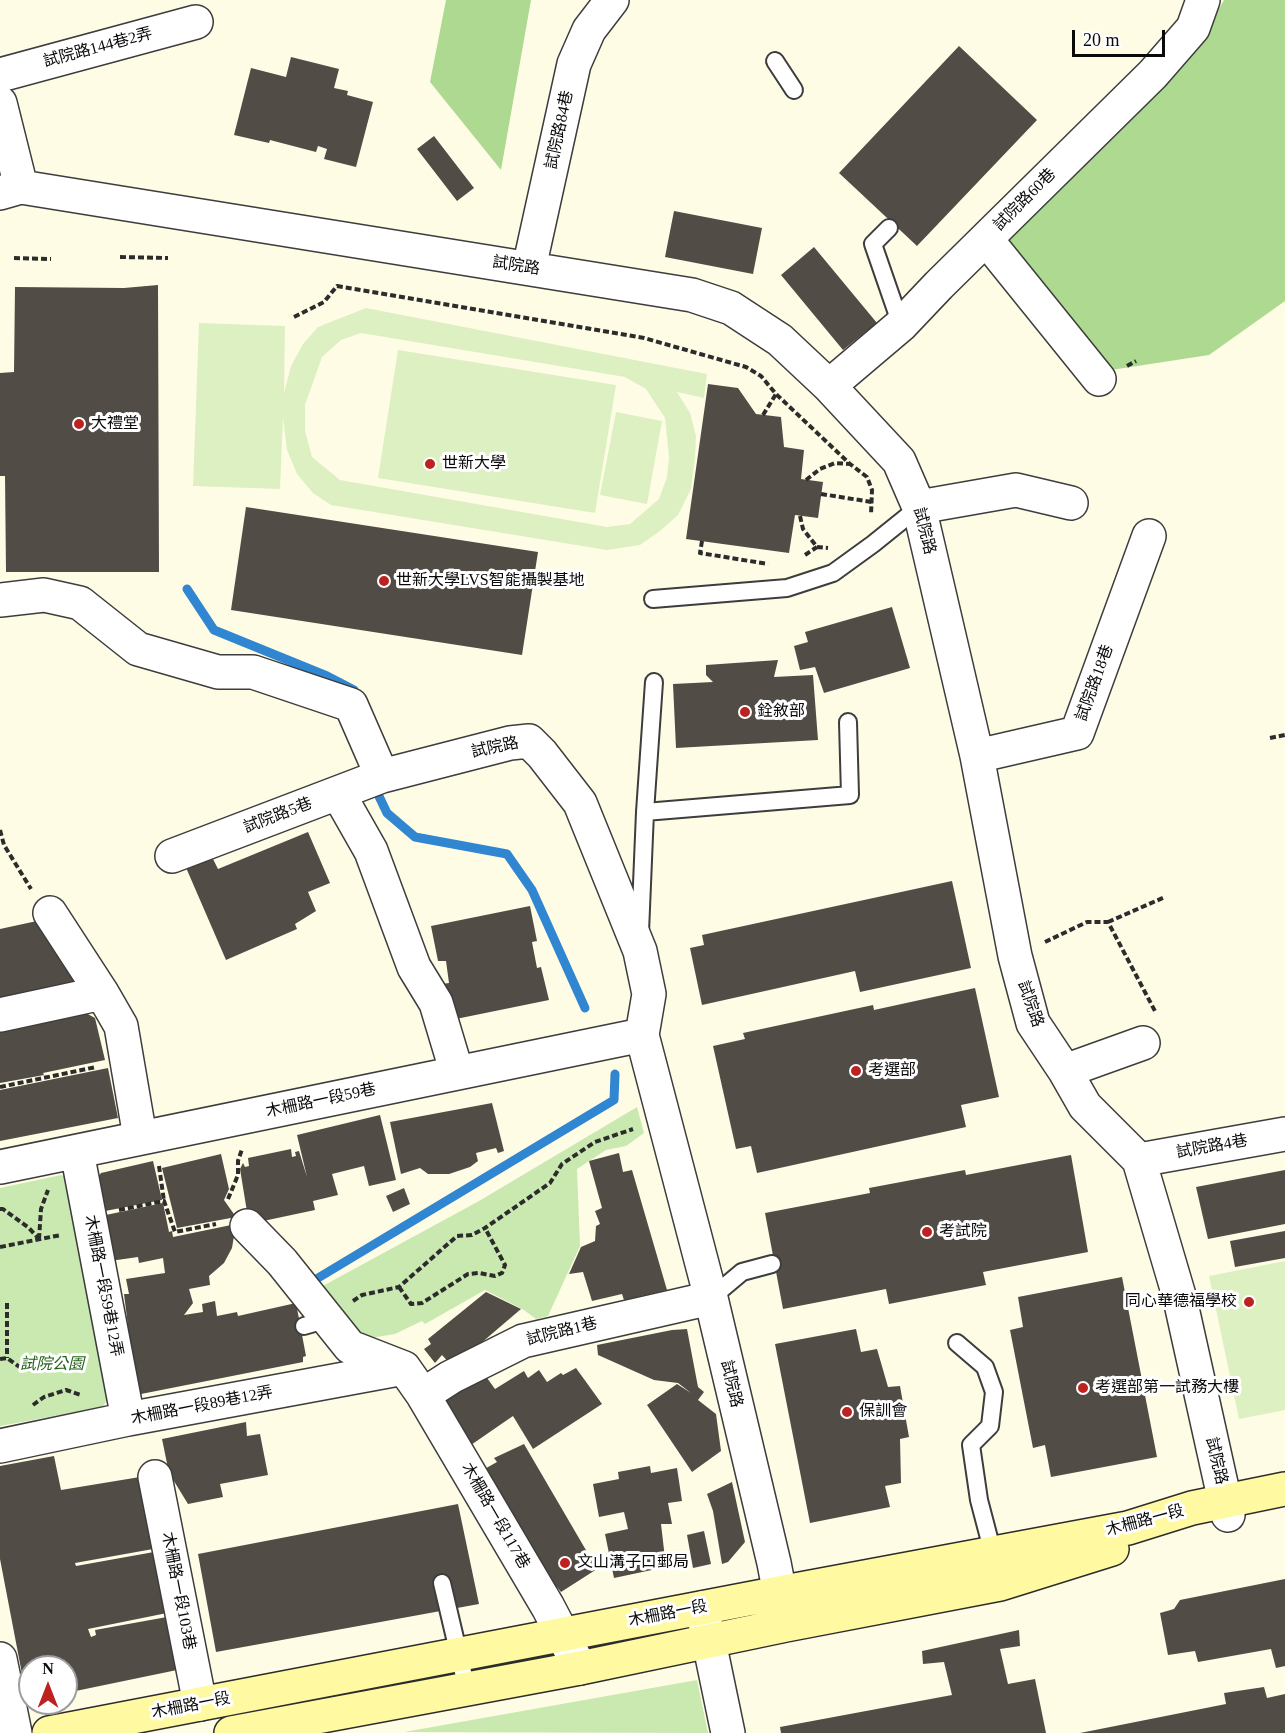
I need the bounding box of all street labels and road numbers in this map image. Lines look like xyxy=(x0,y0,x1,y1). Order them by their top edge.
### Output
street label: 試院路144巷2弄 xyxy=(41,24,155,72)
street label: 試院路84巷 xyxy=(542,89,578,171)
street label: 試院路60巷 xyxy=(990,165,1060,235)
street label: 試院路 xyxy=(491,253,541,279)
street label: 試院路 xyxy=(909,505,939,557)
street label: 試院路18巷 xyxy=(1072,642,1118,724)
street label: 試院路 xyxy=(470,734,520,762)
street label: 試院路5巷 xyxy=(241,794,315,838)
street label: 試院路 xyxy=(1013,978,1047,1030)
street label: 木柵路一段59巷 xyxy=(264,1080,378,1122)
street label: 試院路4巷 xyxy=(1175,1131,1249,1163)
street label: 木柵路一段59巷12弄 xyxy=(80,1213,126,1359)
street label: 試院路1巷 xyxy=(525,1314,599,1350)
street label: 試院路 xyxy=(716,1358,746,1410)
street label: 木柵路一段89巷12弄 xyxy=(129,1383,275,1429)
street label: 試院路 xyxy=(1201,1435,1231,1487)
street label: 木柵路一段117巷 xyxy=(457,1459,533,1573)
street label: 木柵路一段 xyxy=(1104,1501,1186,1541)
street label: 木柵路一段103巷 xyxy=(157,1530,199,1652)
street label: 木柵路一段 xyxy=(627,1597,709,1631)
street label: 木柵路一段 xyxy=(150,1689,232,1723)

